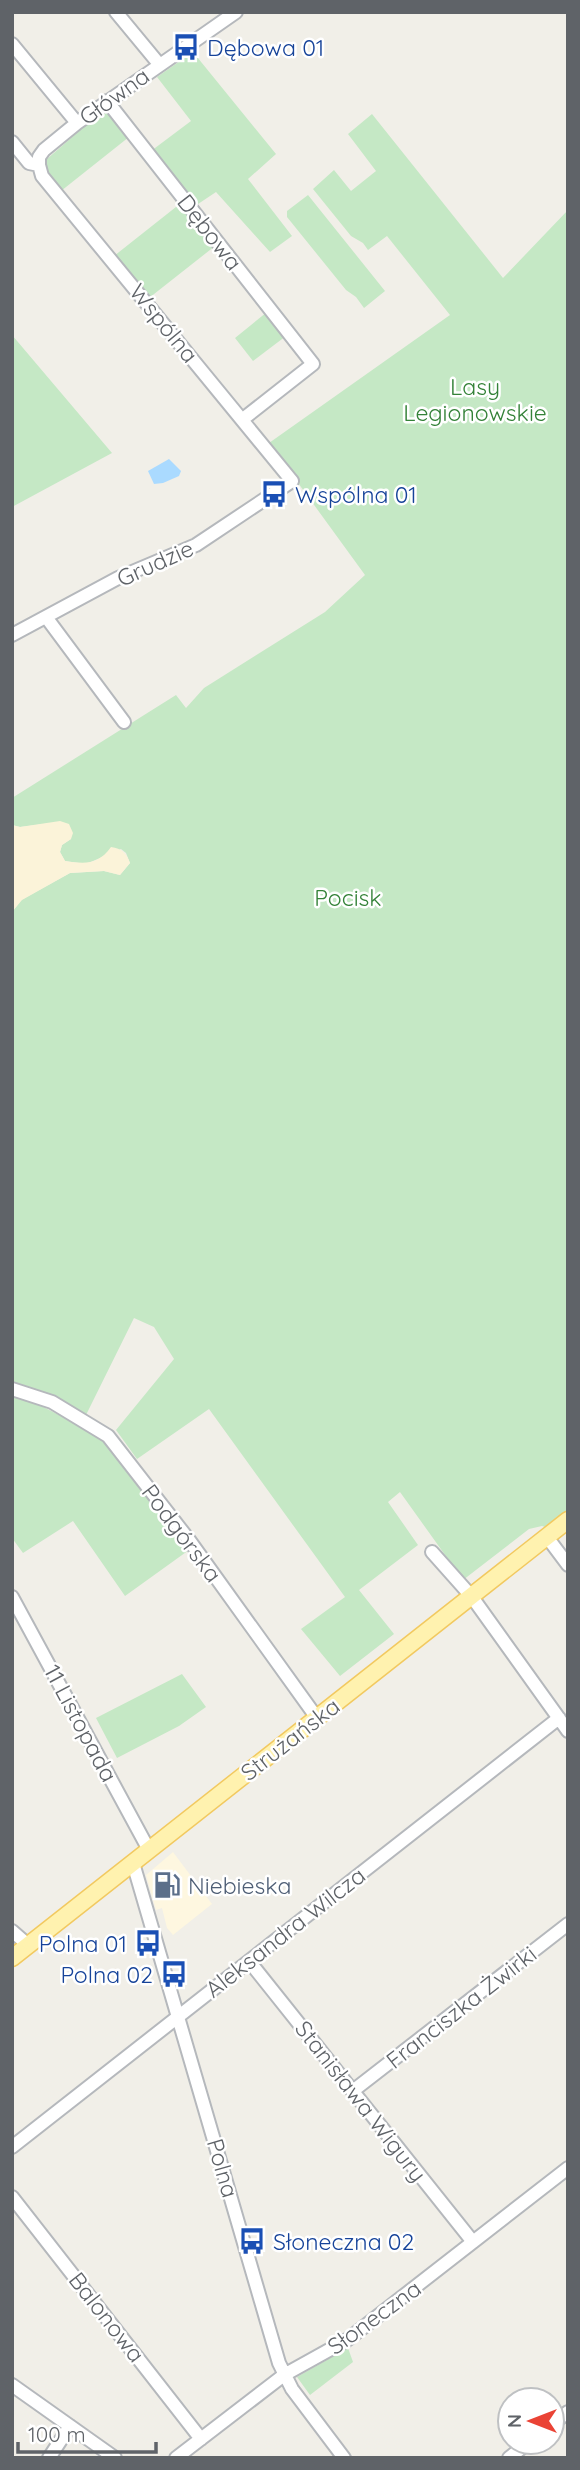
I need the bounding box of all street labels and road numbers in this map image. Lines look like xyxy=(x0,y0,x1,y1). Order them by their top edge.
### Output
street label: Główna xyxy=(73,61,155,131)
street label: Dębowa xyxy=(171,188,249,276)
street label: Wspólna xyxy=(123,278,205,368)
street label: Grudzie xyxy=(112,533,198,593)
street label: Podgórska xyxy=(136,1478,228,1588)
street label: 11 Listopada xyxy=(38,1659,124,1787)
street label: Strużańska xyxy=(235,1691,345,1787)
street label: Aleksandra Wilcza xyxy=(199,1861,371,2003)
street label: Franciszka Żwirki xyxy=(380,1939,542,2075)
street label: Stanisława Wigury xyxy=(289,2015,433,2187)
street label: Polna xyxy=(201,2135,245,2201)
street label: Balonowa xyxy=(63,2266,151,2368)
street label: Słoneczna xyxy=(322,2273,426,2361)

